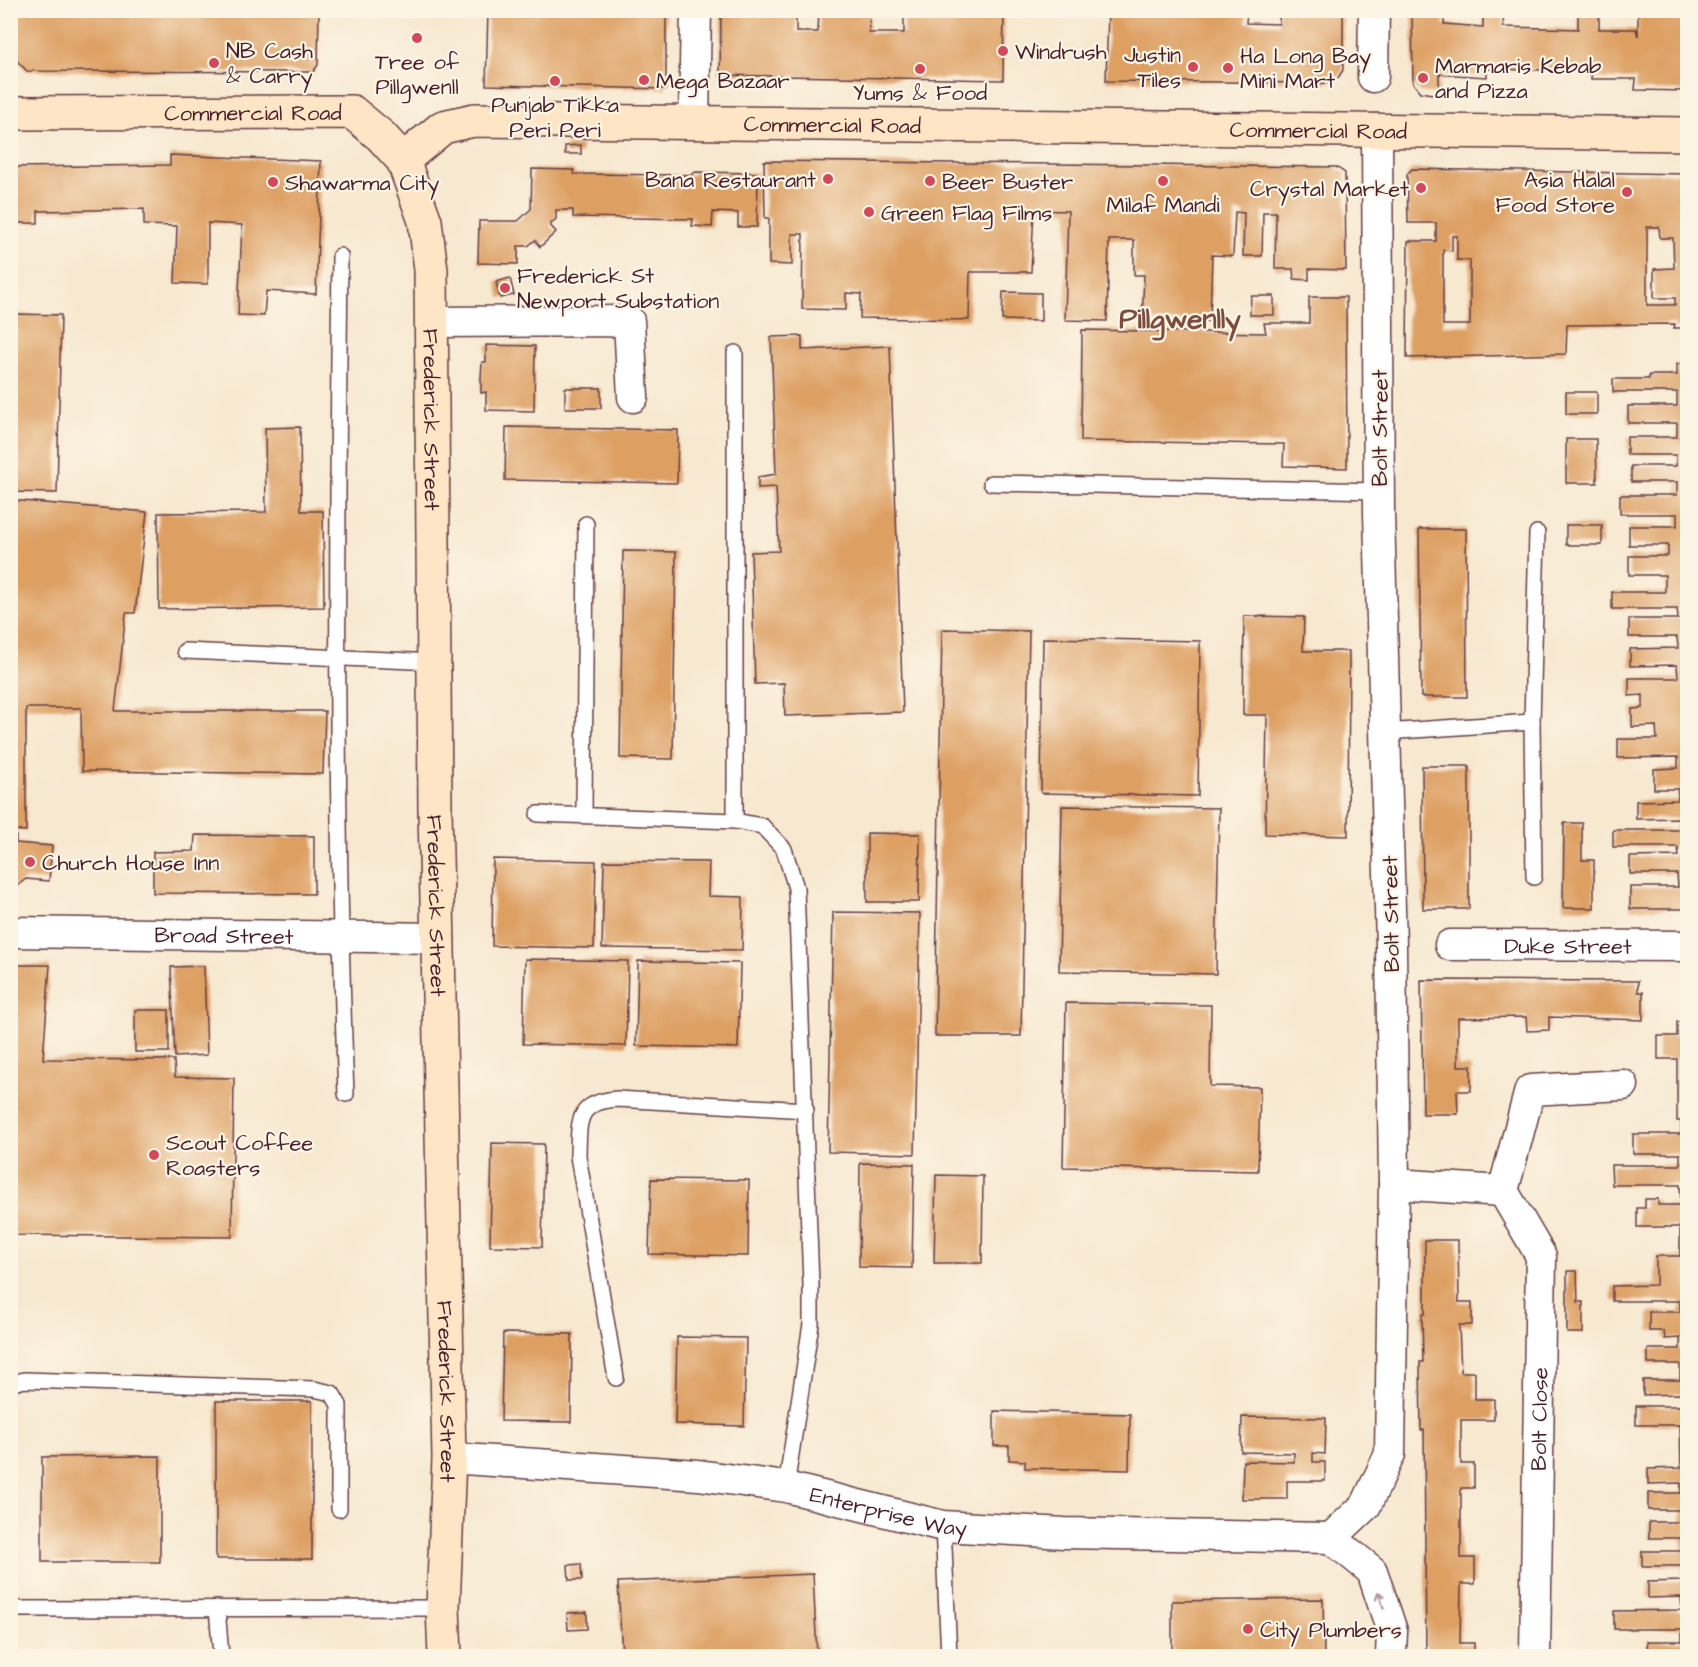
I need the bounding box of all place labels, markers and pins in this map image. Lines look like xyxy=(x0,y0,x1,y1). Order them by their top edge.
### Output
marker: Tree of Pillgwenll xyxy=(410,31,424,45)
place label: NB Cash & Carry xyxy=(226,36,313,93)
place label: Windrush xyxy=(1015,37,1107,68)
place label: Justin Tiles xyxy=(1124,40,1181,96)
place label: Ha Long Bay Mini Mart xyxy=(1240,41,1371,97)
marker: Windrush xyxy=(996,44,1010,58)
place label: Tree of Pillgwenll xyxy=(375,47,460,104)
place label: Marmaris Kebab and Pizza xyxy=(1435,51,1601,107)
marker: NB Cash & Carry xyxy=(207,56,221,70)
marker: Justin Tiles xyxy=(1186,60,1200,74)
marker: Ha Long Bay Mini Mart xyxy=(1221,61,1235,75)
marker: Yums & Food xyxy=(913,62,927,76)
place label: Mega Bazaar xyxy=(656,66,790,98)
marker: Marmaris Kebab and Pizza xyxy=(1416,71,1430,85)
marker: Mega Bazaar xyxy=(637,73,651,87)
marker: Punjab Tikka Peri Peri xyxy=(548,74,562,88)
place label: Yums & Food xyxy=(853,78,987,109)
place label: Punjab Tikka Peri Peri xyxy=(491,90,619,146)
place label: Bana Restaurant xyxy=(645,165,816,196)
place label: Asia Halal Food Store xyxy=(1495,165,1615,221)
place label: Beer Buster xyxy=(942,167,1073,198)
place label: Shawarma City xyxy=(285,168,439,200)
marker: Bana Restaurant xyxy=(821,172,835,186)
marker: Beer Buster xyxy=(923,174,937,188)
marker: Milaf Mandi xyxy=(1156,174,1170,188)
place label: Crystal Market xyxy=(1250,174,1409,206)
marker: Shawarma City xyxy=(266,175,280,189)
marker: Crystal Market xyxy=(1414,181,1428,195)
marker: Asia Halal Food Store xyxy=(1620,185,1634,199)
place label: Milaf Mandi xyxy=(1106,190,1220,221)
place label: Green Flag Films xyxy=(881,198,1052,230)
marker: Green Flag Films xyxy=(862,205,876,219)
place label: Frederick St Newport Substation xyxy=(517,261,719,317)
marker: Frederick St Newport Substation xyxy=(498,281,512,295)
place label: Church House Inn xyxy=(42,848,219,879)
marker: Church House Inn xyxy=(23,855,37,869)
place label: Scout Coffee Roasters xyxy=(166,1128,313,1184)
marker: Scout Coffee Roasters xyxy=(147,1148,161,1162)
place label: City Plumbers xyxy=(1260,1615,1402,1647)
marker: City Plumbers xyxy=(1241,1622,1255,1636)

